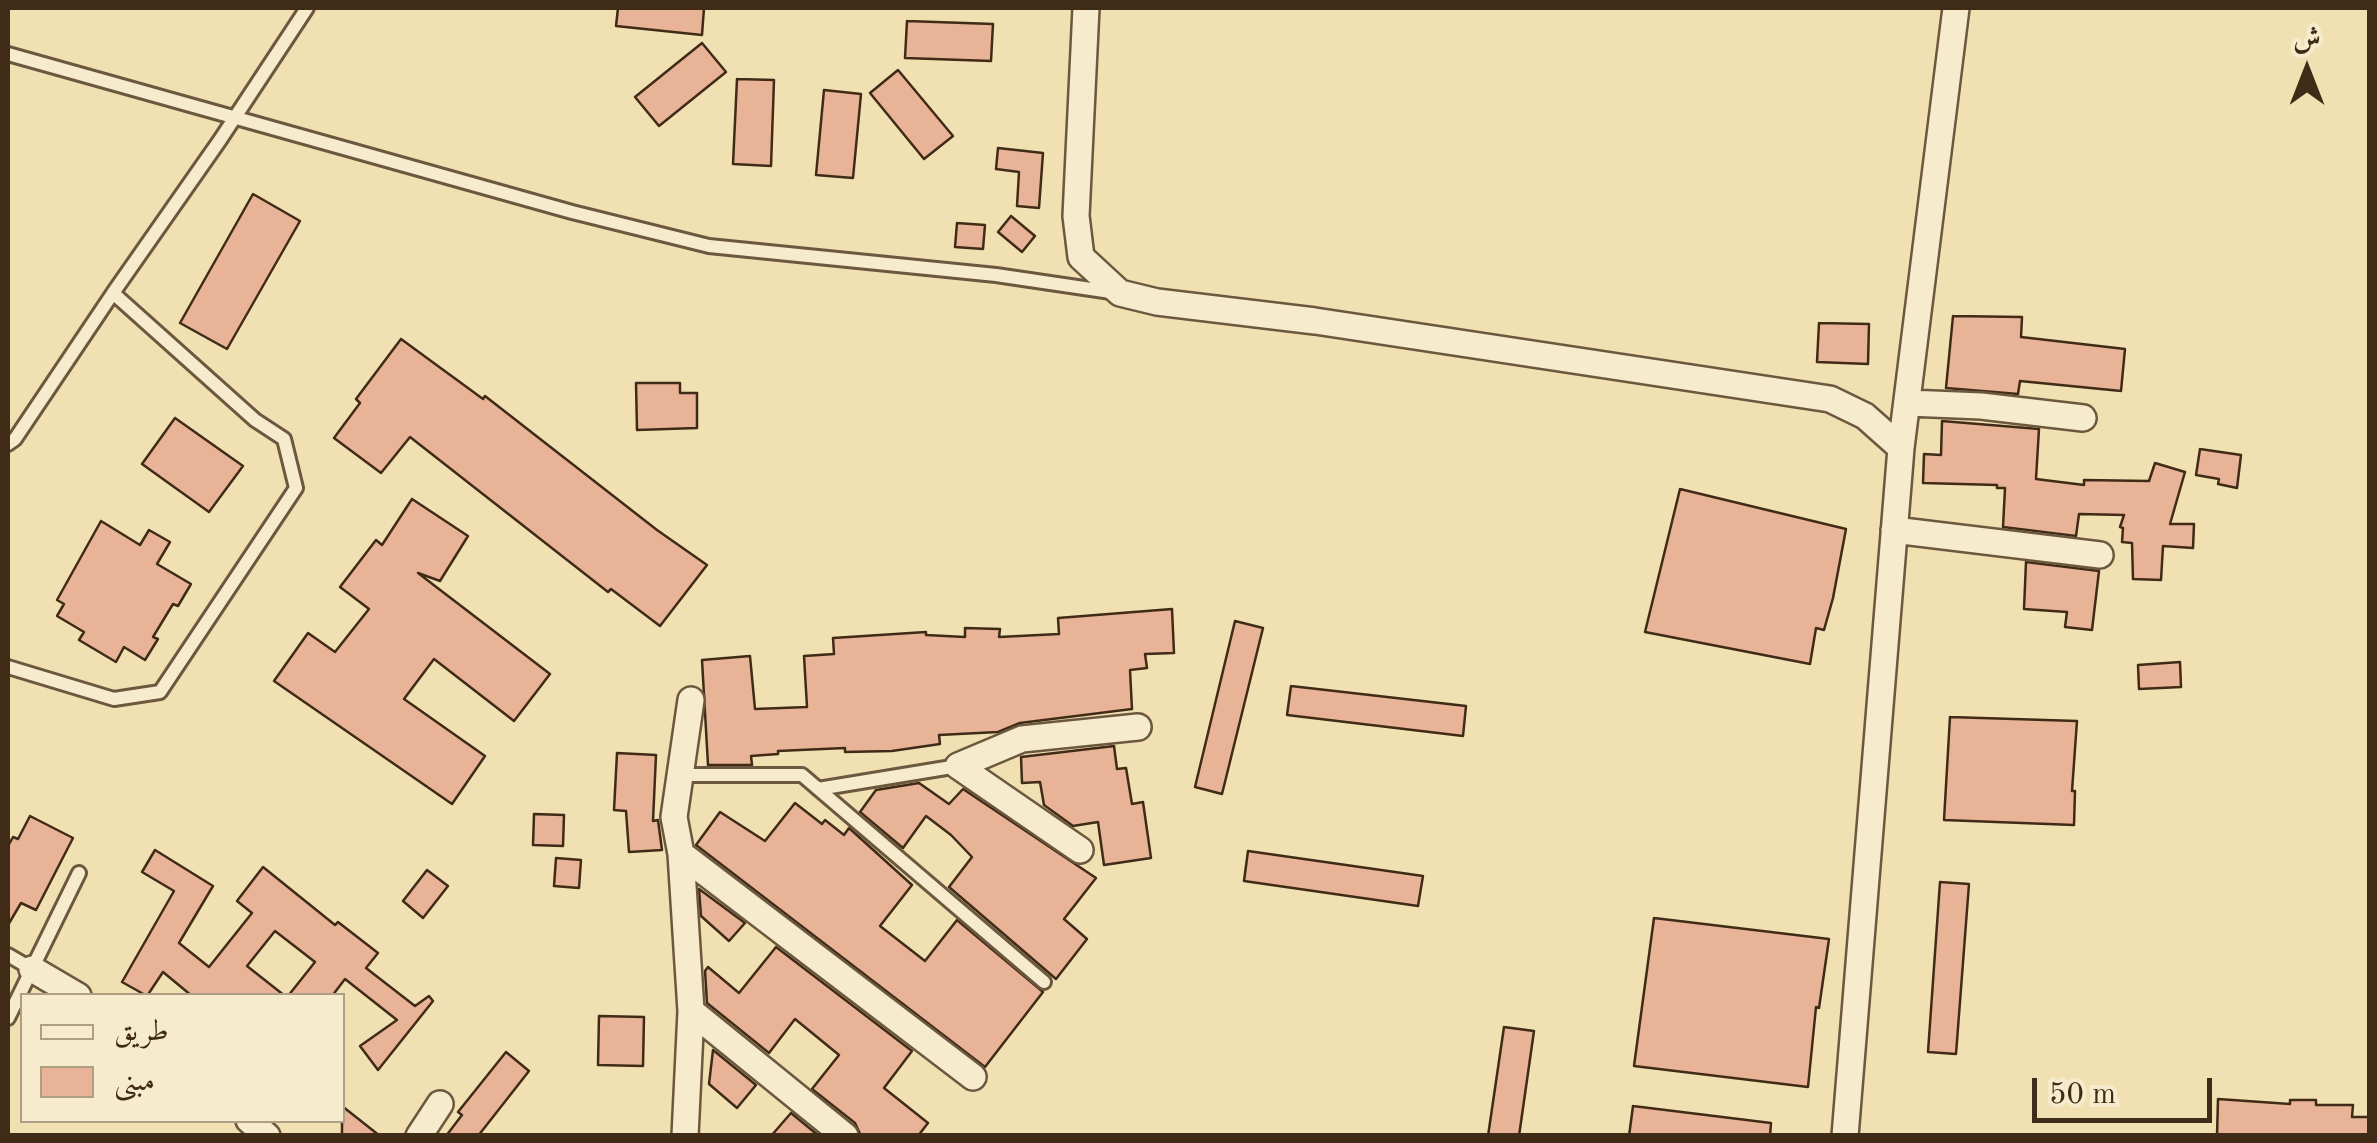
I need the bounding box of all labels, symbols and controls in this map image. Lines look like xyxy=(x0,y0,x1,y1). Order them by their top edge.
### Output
north arrow xyxy=(2257,20,2357,120)
text: ش xyxy=(2293,26,2321,54)
legend xyxy=(20,993,345,1123)
text: طريق xyxy=(114,1017,169,1047)
scale bar xyxy=(2037,1058,2217,1120)
text: مبنى xyxy=(114,1067,155,1097)
text: 50 m xyxy=(2049,1080,2116,1110)

